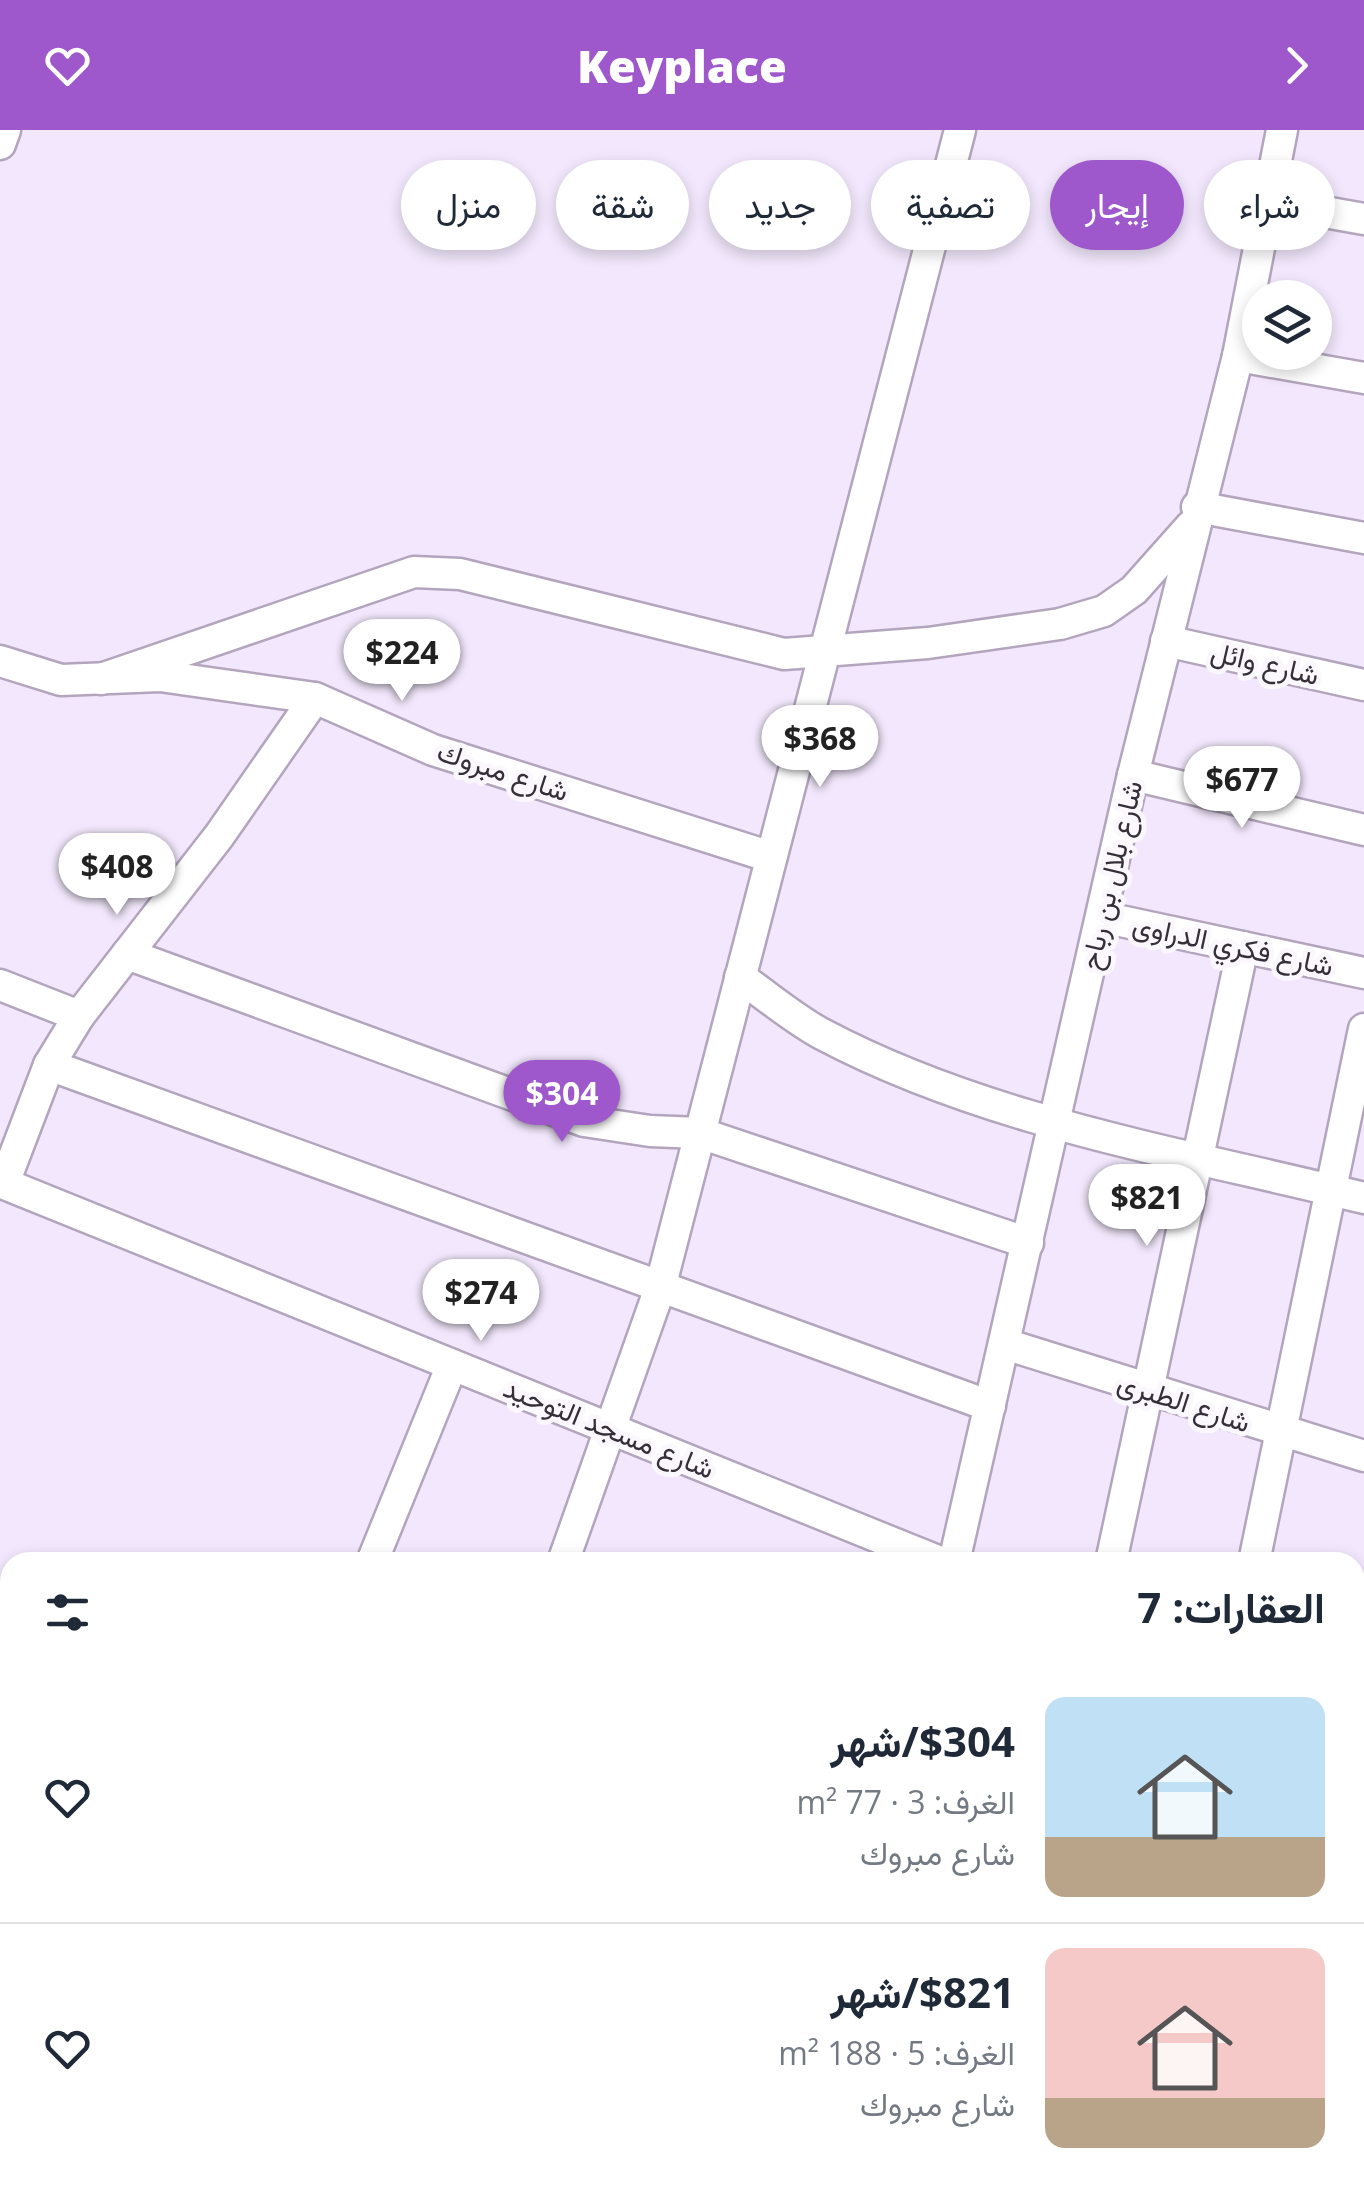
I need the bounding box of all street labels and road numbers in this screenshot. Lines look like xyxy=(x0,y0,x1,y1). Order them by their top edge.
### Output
street label: شارع وائل xyxy=(1207,631,1323,694)
street label: شارع مبروك xyxy=(433,731,574,810)
street label: شارع بلال بن رباح xyxy=(1070,777,1151,973)
street label: شارع فكري الدراوى xyxy=(1128,904,1337,989)
street label: شارع الطبرى xyxy=(1113,1362,1255,1441)
street label: شارع مسجد التوحيد xyxy=(498,1367,720,1488)

